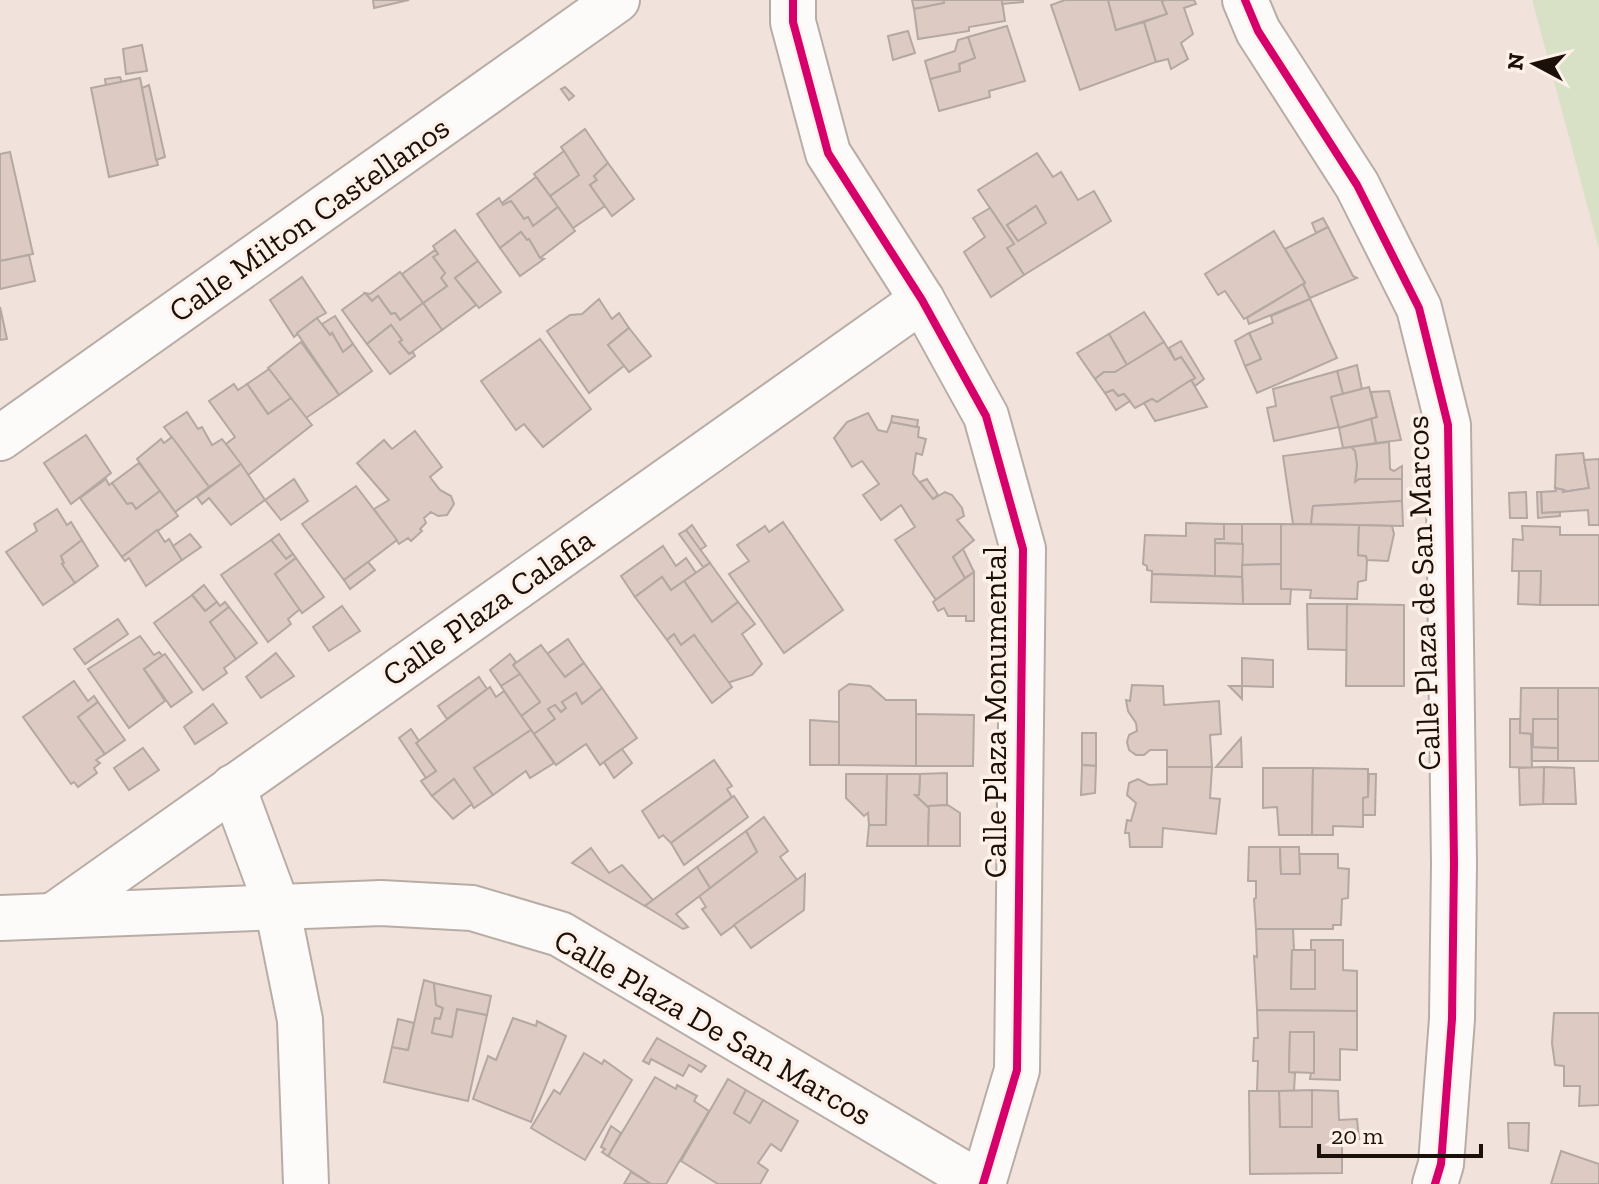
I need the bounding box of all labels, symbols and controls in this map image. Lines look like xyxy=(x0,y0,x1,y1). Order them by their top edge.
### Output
north arrow xyxy=(1495,24,1575,104)
text: N xyxy=(1501,51,1530,72)
street label: Calle Milton Castellanos xyxy=(162,108,456,330)
street label: Calle Plaza de San Marcos xyxy=(1398,415,1448,771)
street label: Calle Plaza Calafia xyxy=(375,520,601,694)
street label: Calle Plaza Monumental xyxy=(976,546,1014,878)
street label: Calle Plaza De San Marcos xyxy=(547,920,879,1134)
scale bar xyxy=(1319,1108,1481,1158)
text: 20 m xyxy=(1331,1121,1384,1150)

